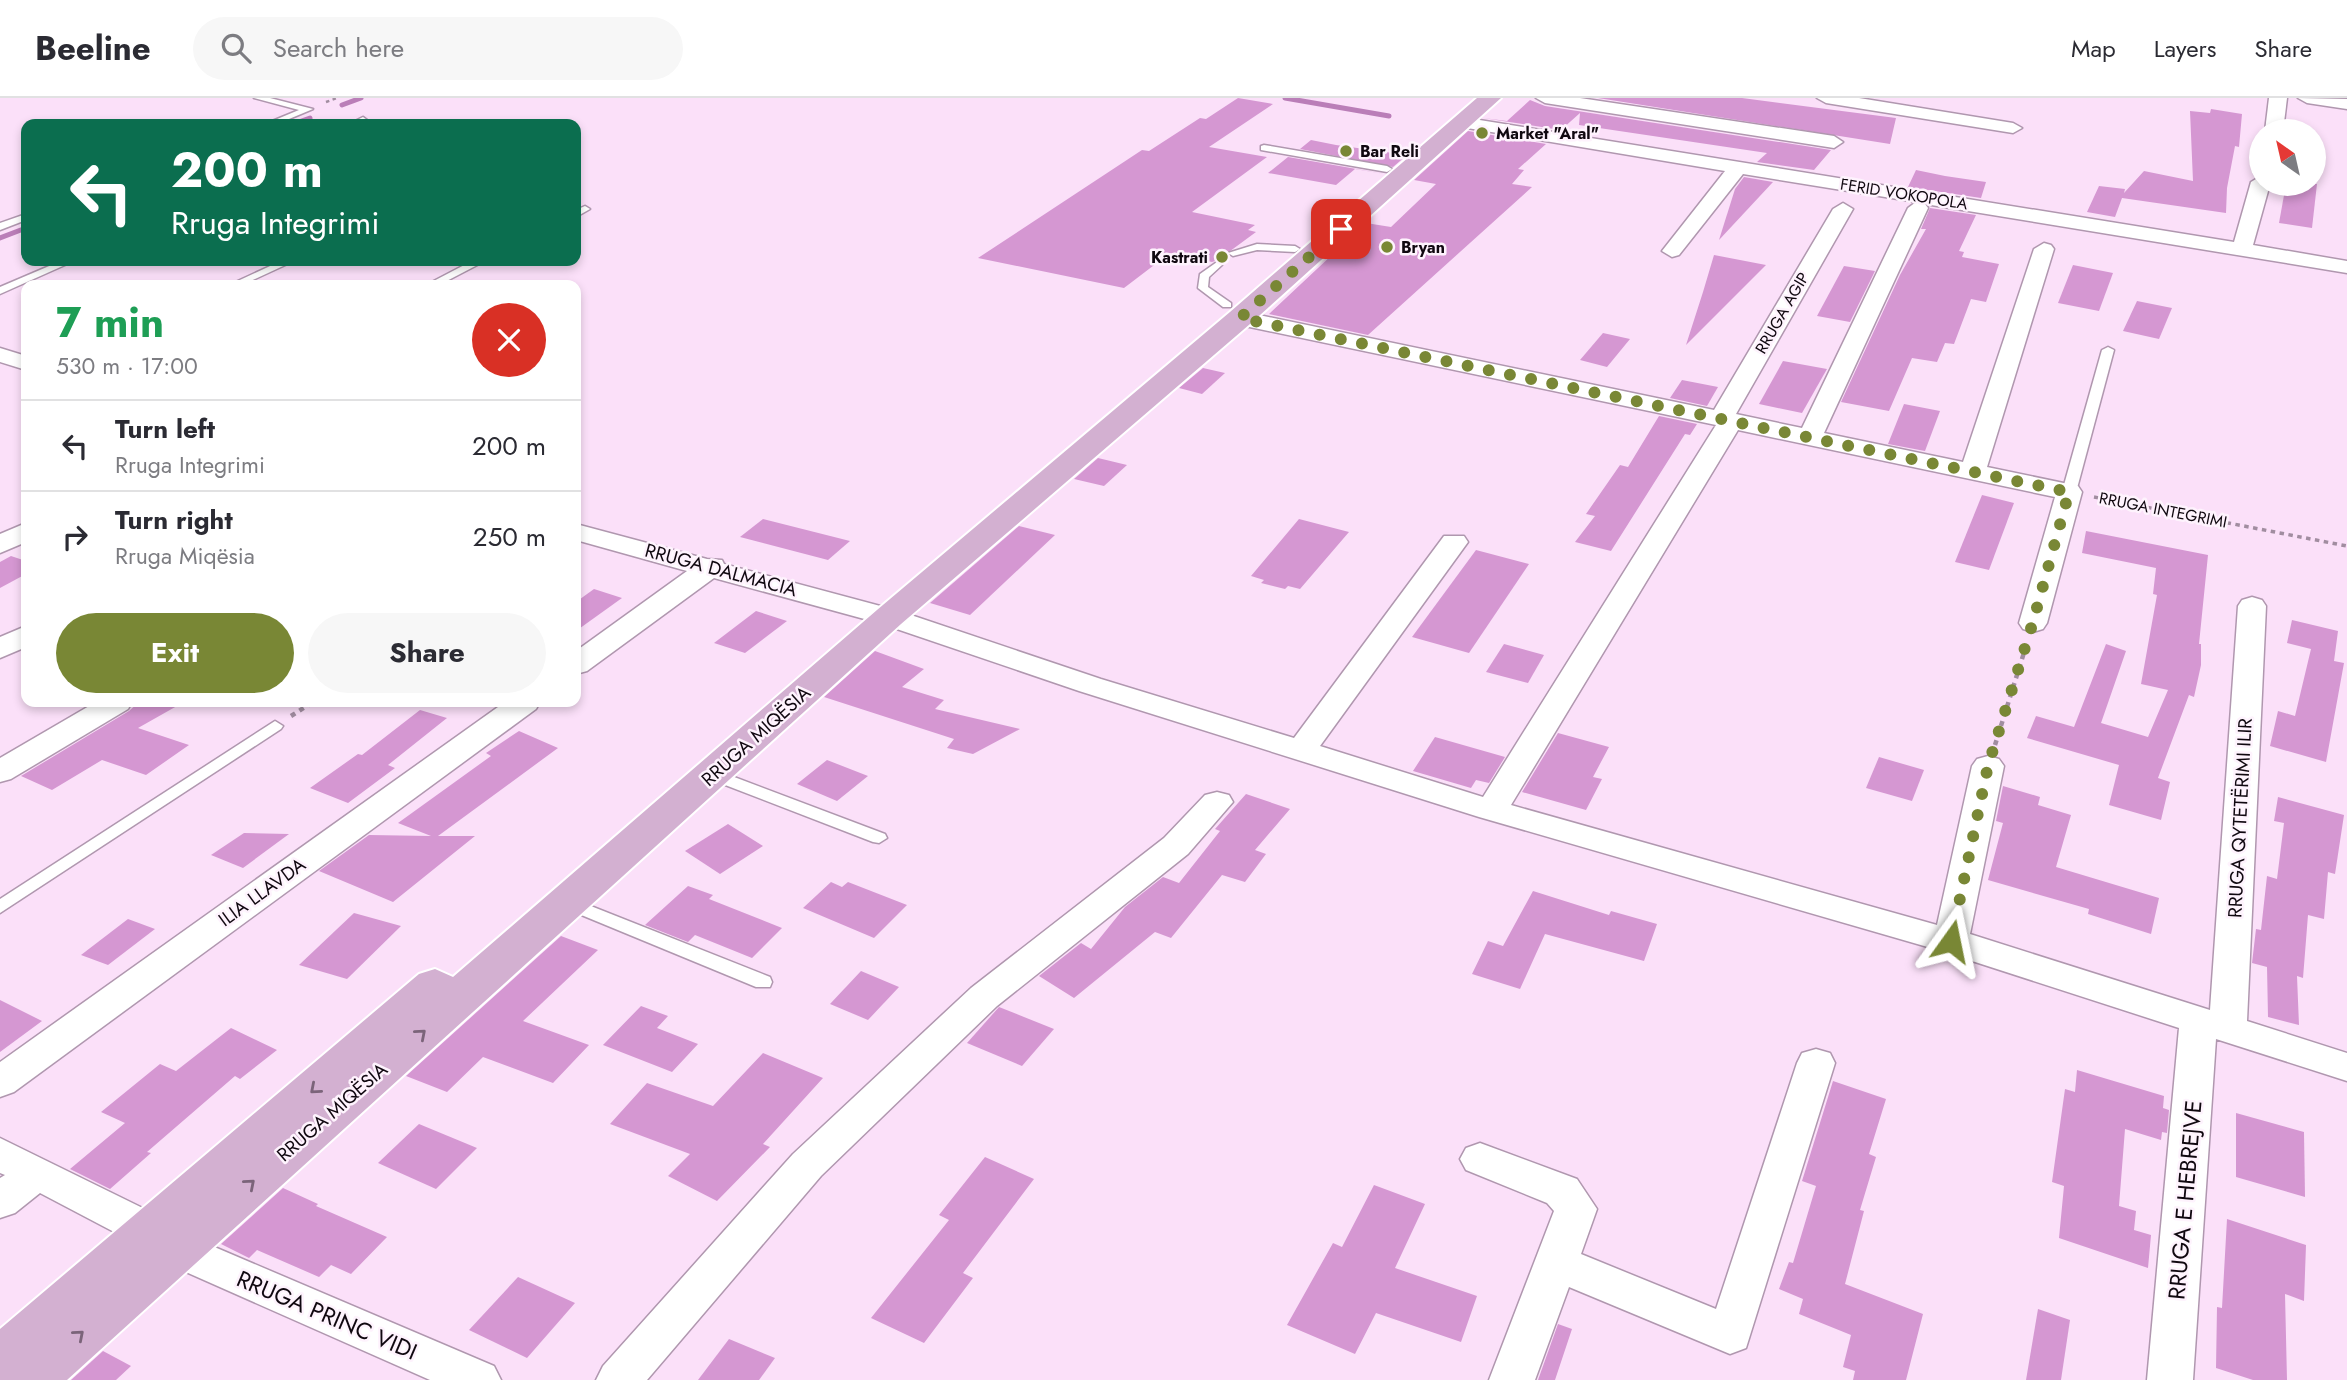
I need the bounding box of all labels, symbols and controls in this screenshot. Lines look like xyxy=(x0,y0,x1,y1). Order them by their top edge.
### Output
search box xyxy=(193,17,683,80)
text: Beeline xyxy=(35,25,151,72)
icon: search xyxy=(217,29,255,67)
text: Search here xyxy=(273,29,404,67)
text: Map xyxy=(2071,31,2116,66)
text: Layers xyxy=(2154,31,2216,66)
text: Share xyxy=(2254,31,2312,66)
north arrow xyxy=(2249,119,2326,196)
map controls xyxy=(2249,119,2326,196)
place label: Market "Aral" xyxy=(1496,122,1599,145)
marker: Market "Aral" xyxy=(1474,125,1490,141)
text: 200 m xyxy=(171,135,323,205)
place label: Bar Reli xyxy=(1360,140,1419,163)
marker: Bar Reli xyxy=(1338,143,1354,159)
icon: left xyxy=(56,147,147,238)
street label: FERID VOKOPOLA xyxy=(1839,173,1970,216)
pin xyxy=(1311,199,1371,259)
text: Rruga Integrimi xyxy=(171,200,380,246)
icon: arrive xyxy=(1322,210,1360,248)
place label: Bryan xyxy=(1401,236,1445,259)
marker: Bryan xyxy=(1379,239,1395,255)
place label: Kastrati xyxy=(1151,246,1208,269)
marker: Kastrati xyxy=(1214,249,1230,265)
street label: RRUGA AGIP xyxy=(1749,268,1815,358)
text: 7 min xyxy=(56,292,164,353)
button: close xyxy=(472,303,546,377)
text: 530 m · 17:00 xyxy=(56,349,198,383)
text: Turn left xyxy=(115,410,215,448)
icon: left xyxy=(56,427,94,465)
text: 200 m xyxy=(472,427,546,465)
text: Rruga Integrimi xyxy=(115,448,265,482)
street label: RRUGA INTEGRIMI xyxy=(2097,486,2229,534)
text: Turn right xyxy=(115,501,233,539)
icon: right xyxy=(56,518,94,556)
text: 250 m xyxy=(473,518,546,556)
street label: RRUGA DALMACIA xyxy=(642,537,801,603)
text: Rruga Miqësia xyxy=(115,539,255,573)
button: Exit xyxy=(56,613,294,693)
button: Share xyxy=(308,613,546,693)
street label: RRUGA MIQËSIA xyxy=(695,679,817,792)
street label: RRUGA QYTETËRIMI ILIR xyxy=(2221,717,2259,919)
street label: ILIA LLAVDA xyxy=(213,851,312,933)
position arrow xyxy=(1914,904,1988,978)
one-way arrow xyxy=(412,1030,425,1042)
street label: RRUGA MIQËSIA xyxy=(271,1056,394,1168)
one-way arrow xyxy=(311,1081,324,1093)
street label: RRUGA E HEBREJVE xyxy=(2159,1099,2211,1301)
one-way arrow xyxy=(242,1180,255,1192)
street label: RRUGA PRINC VIDI xyxy=(232,1262,422,1368)
one-way arrow xyxy=(71,1331,84,1343)

